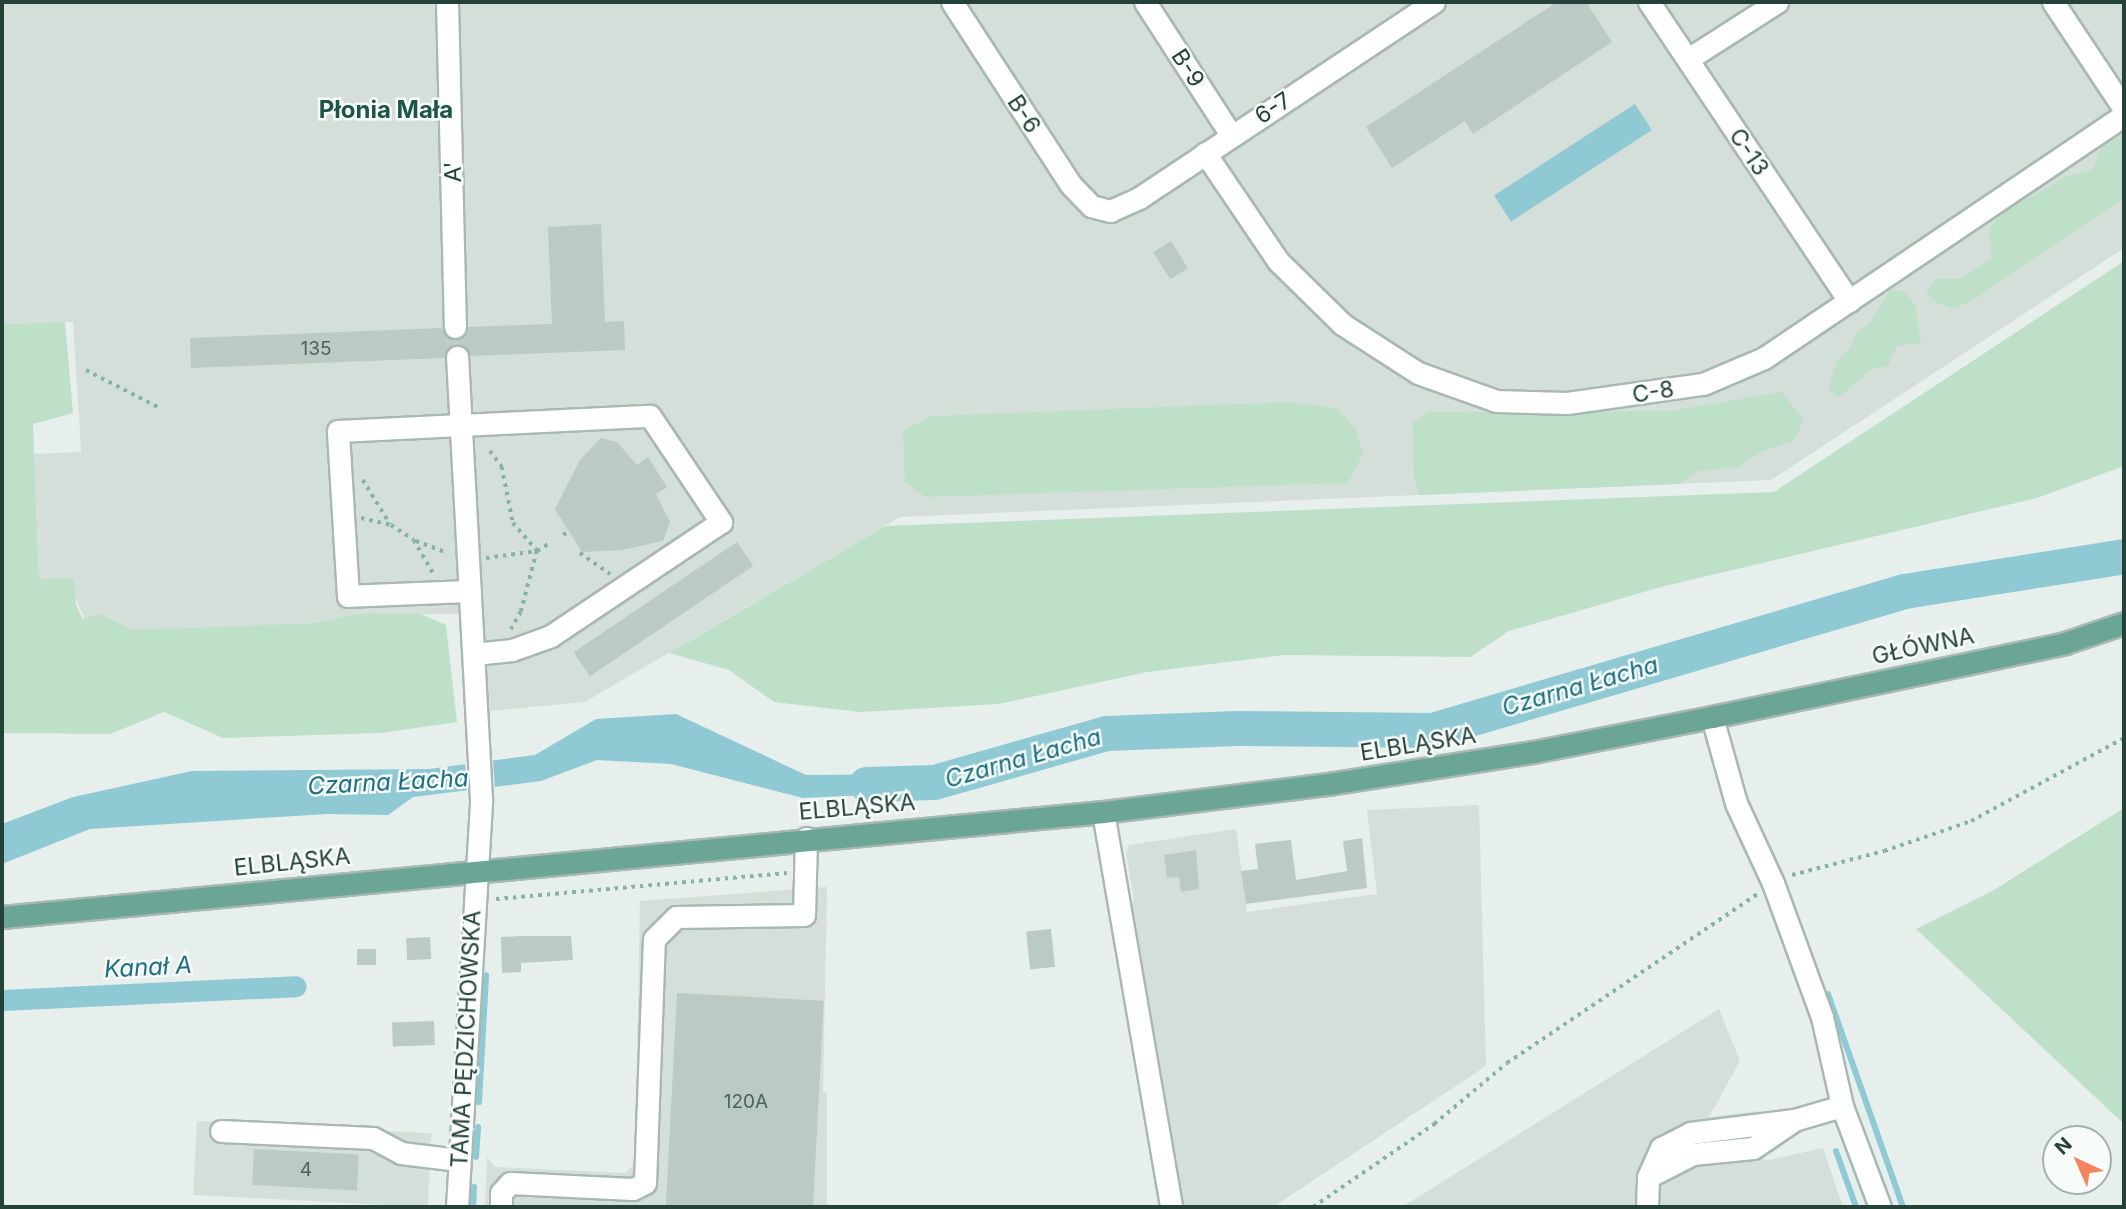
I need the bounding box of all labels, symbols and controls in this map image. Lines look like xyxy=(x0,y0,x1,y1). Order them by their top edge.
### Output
street label: B-9 xyxy=(1166,44,1210,92)
street label: 6-7 xyxy=(1250,86,1296,130)
street label: B-6 xyxy=(1002,90,1046,138)
district label: Płonia Mała xyxy=(319,96,453,124)
street label: C-13 xyxy=(1723,123,1775,181)
street label: A' xyxy=(439,161,467,183)
house number: 135 xyxy=(300,338,332,360)
street label: C-8 xyxy=(1630,375,1676,409)
street label: GŁÓWNA xyxy=(1869,622,1977,670)
water label: Czarna Łacha xyxy=(1499,650,1661,722)
street label: ELBLĄSKA xyxy=(1358,721,1478,767)
water label: Czarna Łacha xyxy=(942,722,1104,794)
water label: Czarna Łacha xyxy=(307,763,469,801)
street label: ELBLĄSKA xyxy=(798,788,916,826)
street label: ELBLĄSKA xyxy=(232,842,352,882)
street label: TAMA PĘDZICHOWSKA xyxy=(445,910,487,1168)
water label: Kanał A xyxy=(103,950,193,984)
house number: 120A xyxy=(724,1091,768,1113)
north arrow xyxy=(2042,1125,2112,1195)
text: N xyxy=(2050,1133,2077,1159)
house number: 4 xyxy=(300,1159,312,1181)

